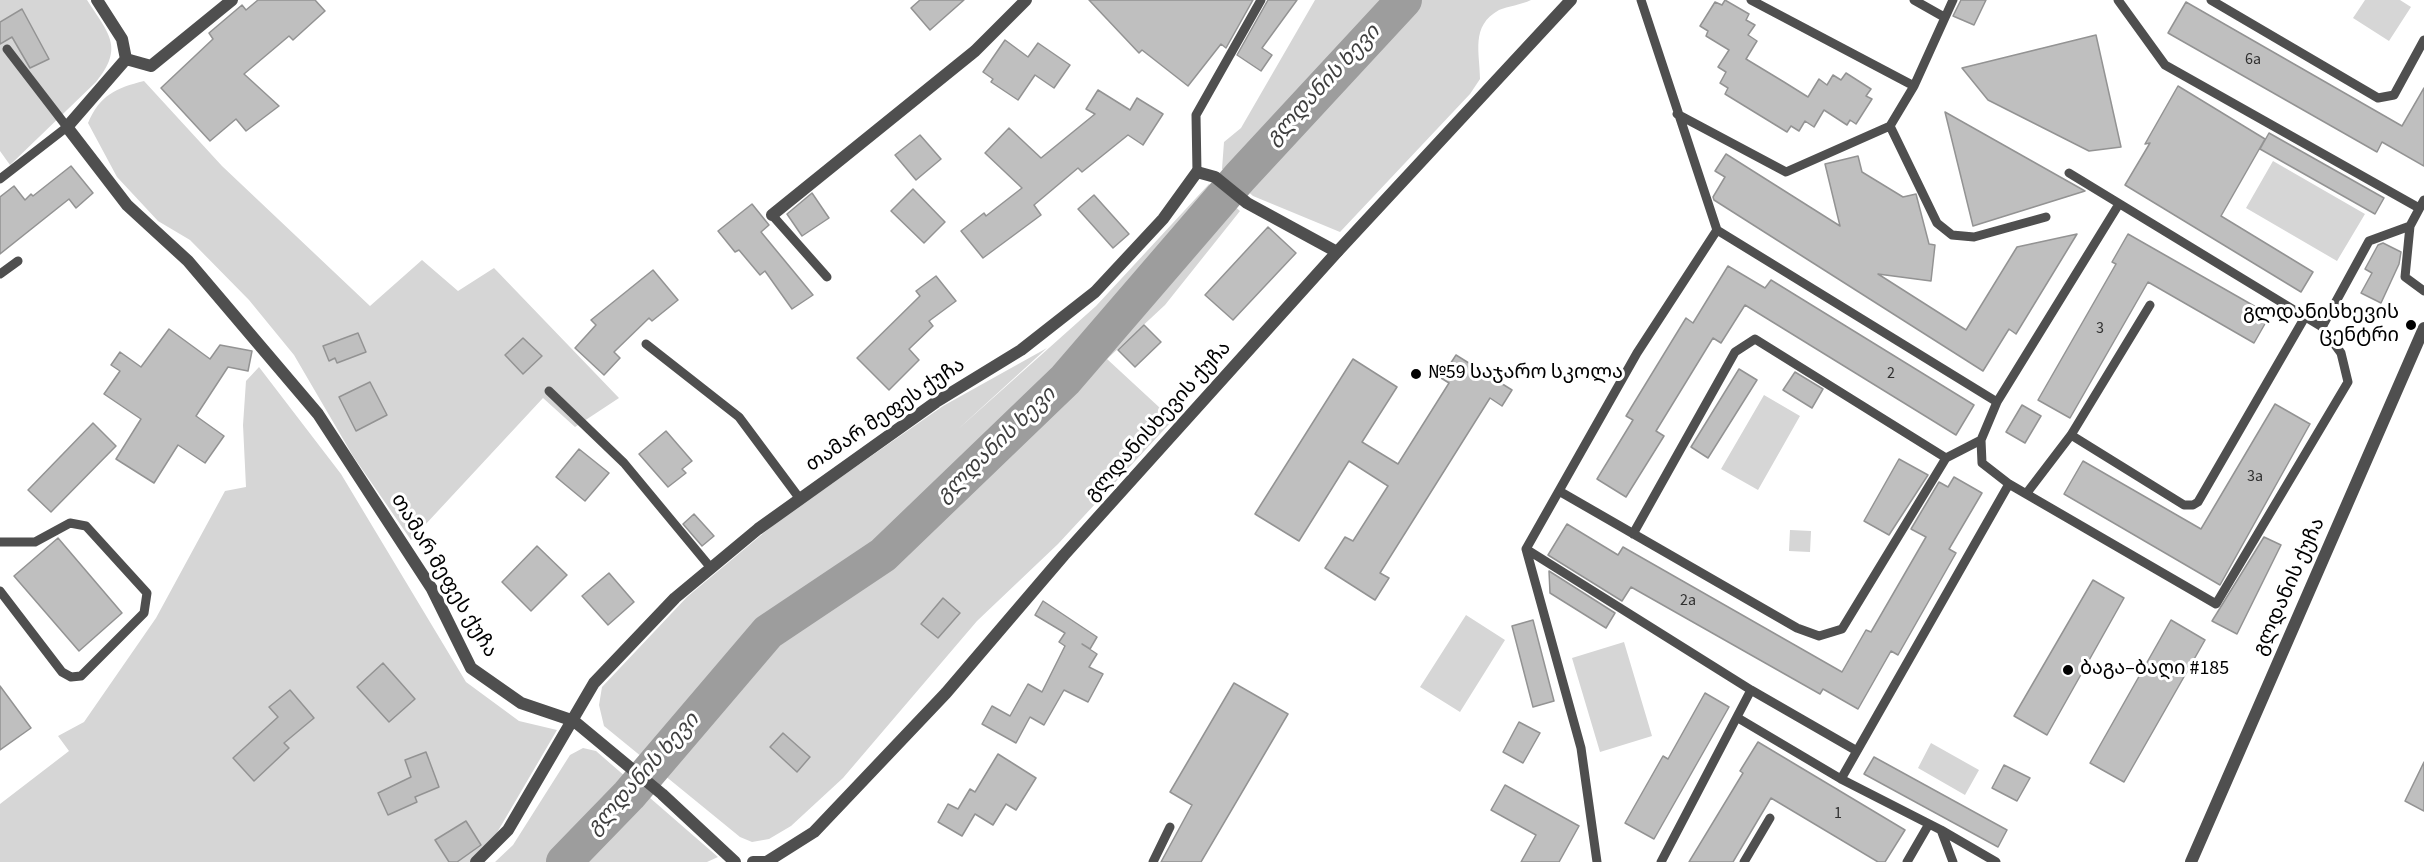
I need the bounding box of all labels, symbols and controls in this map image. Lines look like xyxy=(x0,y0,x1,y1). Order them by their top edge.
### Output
water label: გლდანის ხევი xyxy=(1262,21,1386,151)
house number: 6a xyxy=(2245,50,2261,70)
place label: გლდანისხევის ცენტრი xyxy=(2243,302,2399,349)
marker: გლდანისხევის ცენტრი xyxy=(2404,318,2418,332)
house number: 3 xyxy=(2096,319,2104,339)
street label: გლდანისხევის ქუჩა xyxy=(1081,337,1237,507)
street label: თამარ მეფეს ქუჩა xyxy=(802,354,970,478)
place label: №59 საჯარო სკოლა xyxy=(1428,362,1623,386)
house number: 2 xyxy=(1887,364,1895,384)
marker: №59 საჯარო სკოლა xyxy=(1409,367,1423,381)
water label: გლდანის ხევი xyxy=(932,383,1062,509)
house number: 3a xyxy=(2247,467,2263,487)
street label: თამარ მეფეს ქუჩა xyxy=(385,490,501,662)
street label: გლდანის ქუჩა xyxy=(2249,514,2331,660)
house number: 2a xyxy=(1680,591,1696,611)
place label: ბაგა–ბაღი #185 xyxy=(2080,658,2229,682)
marker: ბაგა–ბაღი #185 xyxy=(2061,663,2075,677)
water label: გლდანის ხევი xyxy=(583,709,705,841)
house number: 1 xyxy=(1834,804,1842,824)

